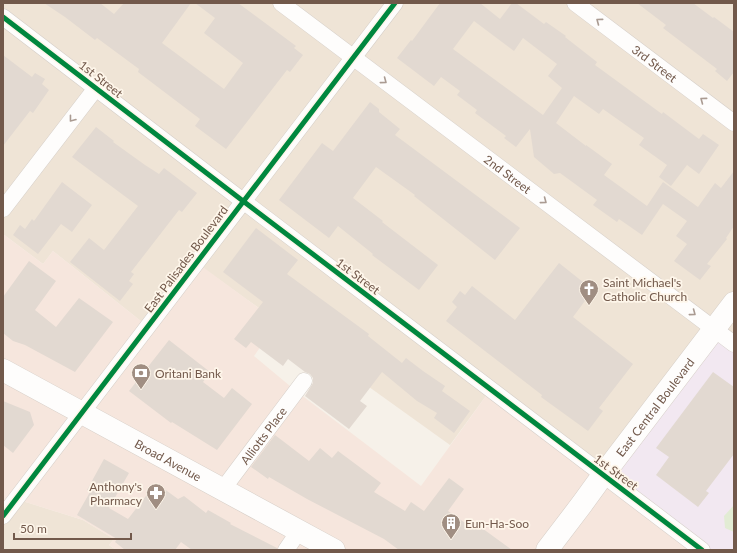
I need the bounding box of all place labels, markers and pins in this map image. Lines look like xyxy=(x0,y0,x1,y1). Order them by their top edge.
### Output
place label: Saint Michael's Catholic Church xyxy=(603,275,687,304)
church icon: Saint Michael's Catholic Church xyxy=(578,278,600,306)
bank icon: Oritani Bank xyxy=(130,362,152,390)
place label: Oritani Bank xyxy=(155,366,222,381)
place label: Anthony's Pharmacy xyxy=(89,479,143,508)
pharmacy icon: Anthony's Pharmacy xyxy=(145,482,167,510)
building icon: Eun-Ha-Soo xyxy=(440,512,462,540)
place label: Eun-Ha-Soo xyxy=(465,516,529,531)

